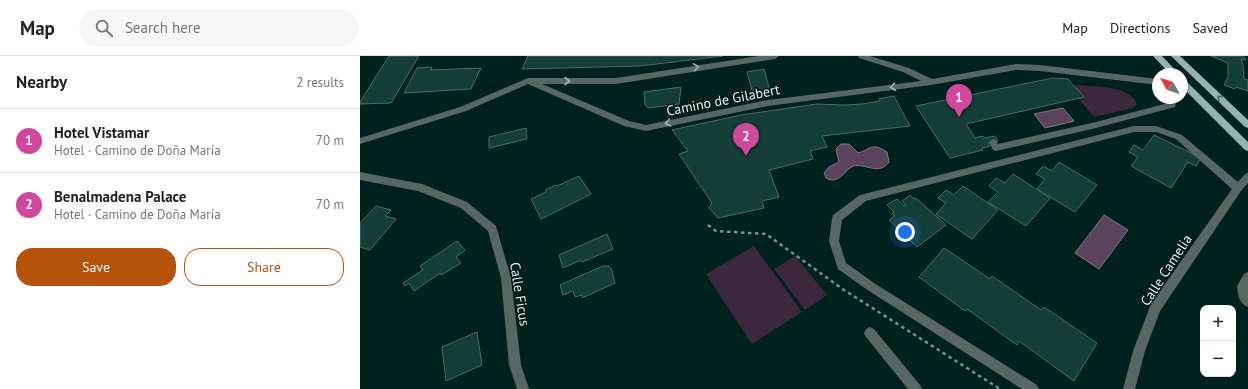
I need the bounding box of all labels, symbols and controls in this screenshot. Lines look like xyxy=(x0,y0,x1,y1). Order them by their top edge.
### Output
search box xyxy=(79,10,359,46)
text: Map xyxy=(20,16,55,40)
icon: search xyxy=(93,17,115,39)
text: Search here xyxy=(125,18,201,37)
text: Map xyxy=(1062,19,1088,37)
text: Directions xyxy=(1110,19,1170,37)
text: Saved xyxy=(1192,19,1228,37)
one-way arrow xyxy=(692,63,699,72)
north arrow xyxy=(1152,68,1188,104)
text: Nearby xyxy=(16,71,67,93)
text: 2 results xyxy=(296,74,344,91)
one-way arrow xyxy=(564,77,570,85)
street label: Camino de Gilabert xyxy=(665,80,781,120)
one-way arrow xyxy=(890,82,896,91)
pin: 1 xyxy=(946,84,972,117)
one-way arrow xyxy=(1217,95,1225,103)
one-way arrow xyxy=(665,119,671,127)
text: Hotel Vistamar xyxy=(54,123,149,142)
pin: 2 xyxy=(733,123,759,156)
text: 1 xyxy=(25,132,33,149)
text: 70 m xyxy=(316,132,344,149)
text: Hotel · Camino de Doña María xyxy=(54,142,221,159)
text: Benalmadena Palace xyxy=(54,187,186,206)
text: 2 xyxy=(25,196,33,213)
text: 70 m xyxy=(316,196,344,213)
text: Hotel · Camino de Doña María xyxy=(54,206,221,223)
your location xyxy=(895,222,915,242)
street label: Calle Camelia xyxy=(1136,231,1196,309)
button: Save xyxy=(16,248,176,286)
button: Share xyxy=(184,248,344,286)
street label: Calle Ficus xyxy=(506,261,534,327)
map controls xyxy=(1200,305,1236,377)
button: + xyxy=(1200,305,1236,341)
button: − xyxy=(1200,341,1236,377)

